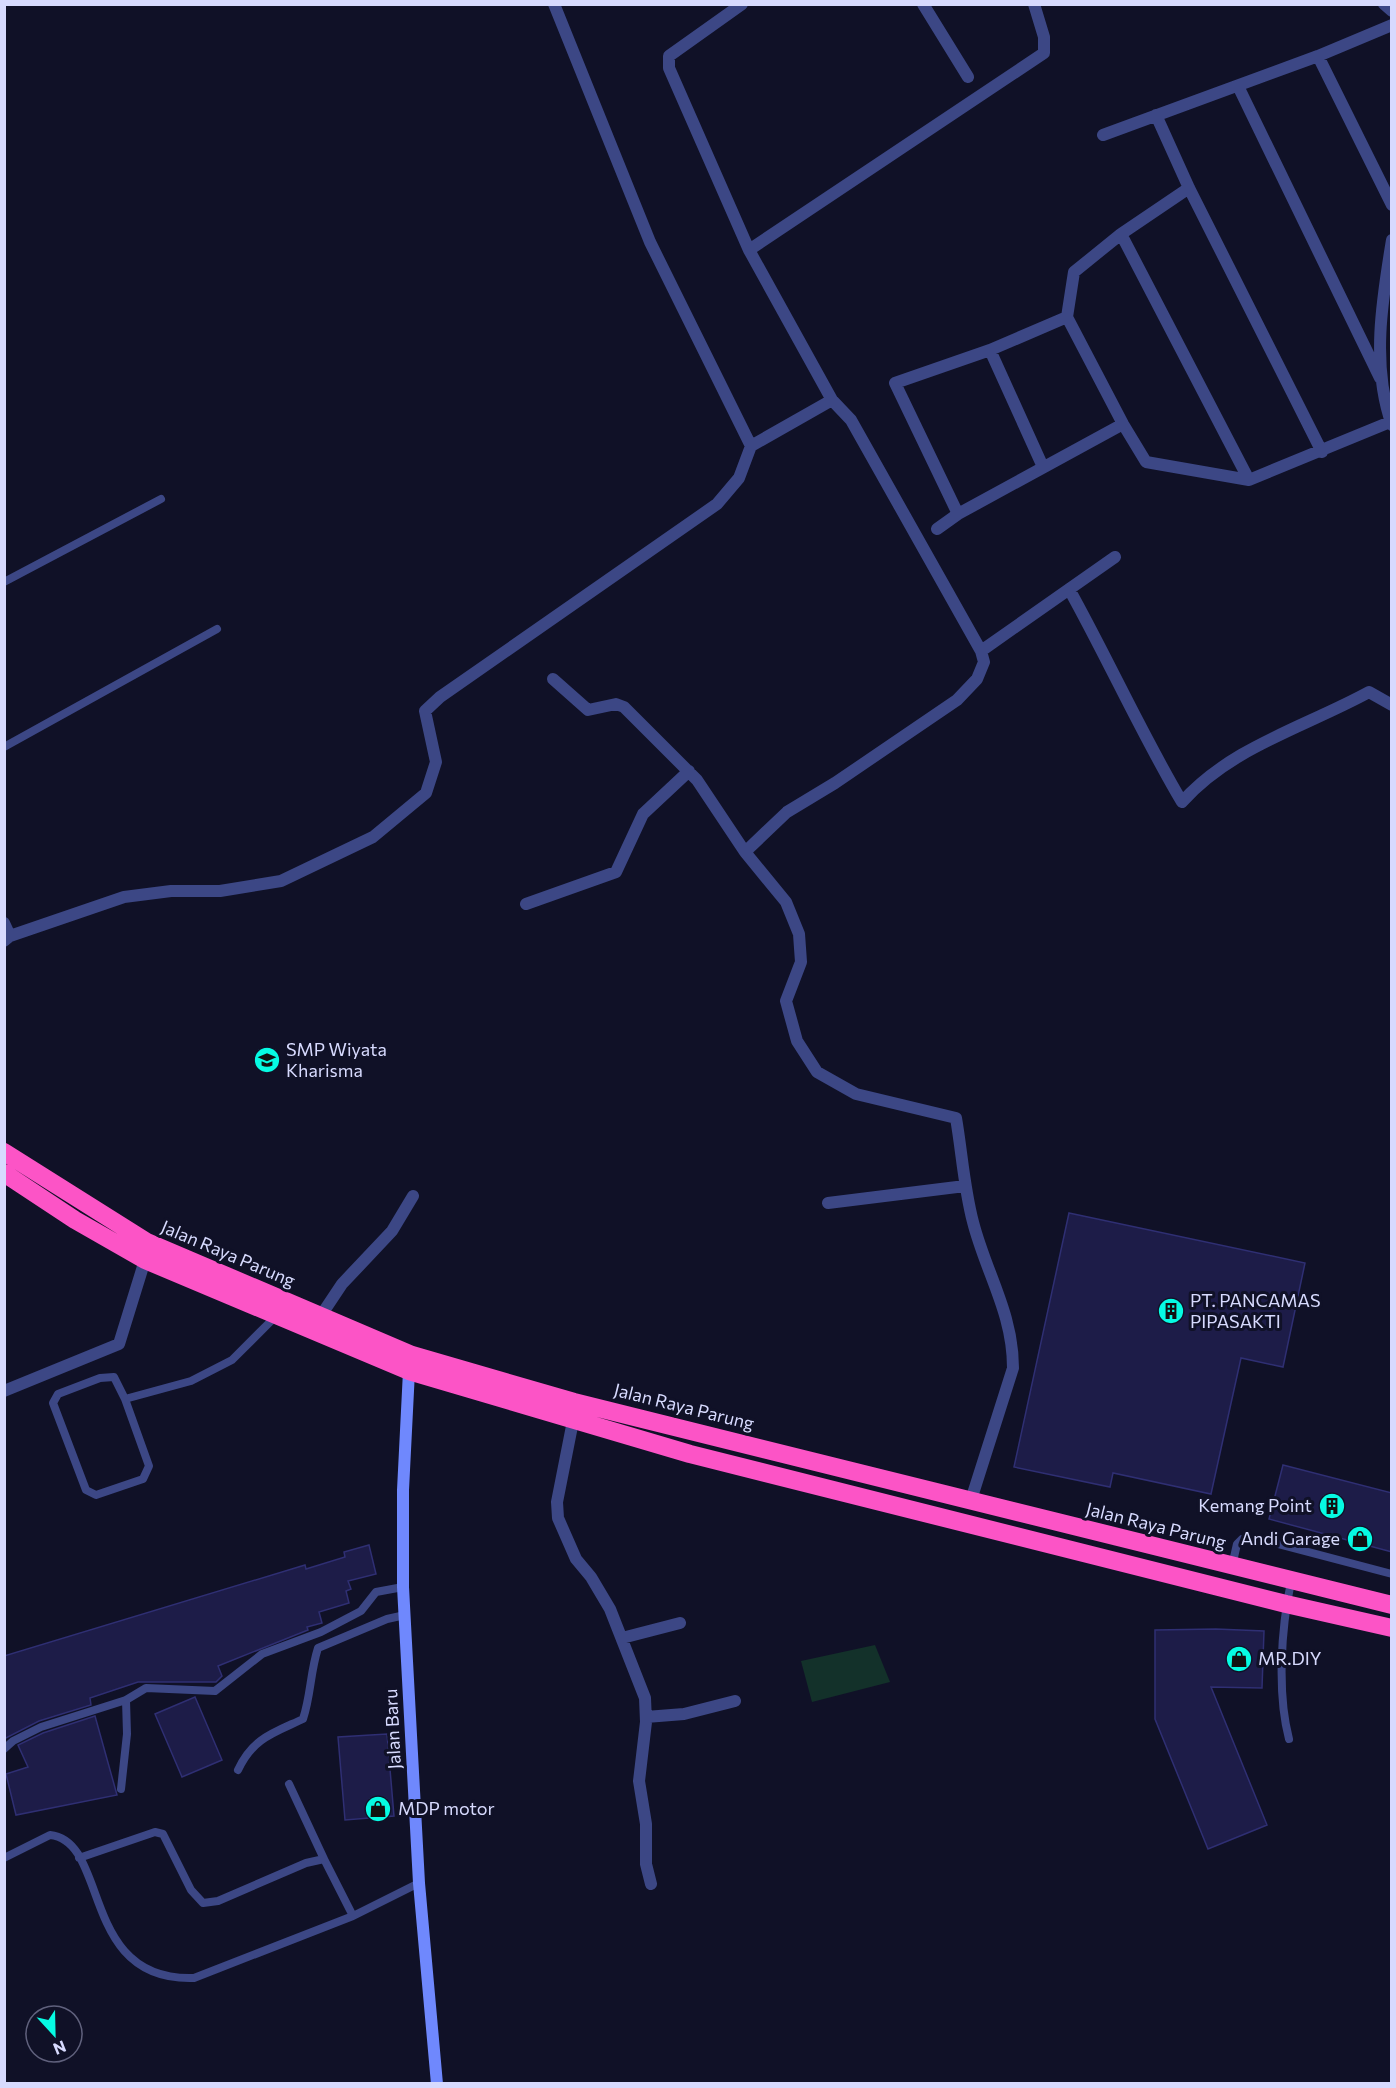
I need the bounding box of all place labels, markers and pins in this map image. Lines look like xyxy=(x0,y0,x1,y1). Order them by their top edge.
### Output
place label: SMP Wiyata Kharisma xyxy=(286,1038,387,1081)
school or university icon: SMP Wiyata Kharisma xyxy=(252,1045,282,1075)
place label: PT. PANCAMAS PIPASAKTI xyxy=(1190,1289,1321,1332)
building icon: PT. PANCAMAS PIPASAKTI xyxy=(1156,1296,1186,1326)
building icon: Kemang Point xyxy=(1317,1491,1347,1521)
place label: Kemang Point xyxy=(1198,1494,1312,1516)
shop icon: Andi Garage xyxy=(1345,1524,1375,1554)
place label: Andi Garage xyxy=(1241,1527,1340,1549)
shop icon: MR.DIY xyxy=(1224,1644,1254,1674)
place label: MR.DIY xyxy=(1258,1647,1322,1669)
shop icon: MDP motor xyxy=(363,1794,393,1824)
place label: MDP motor xyxy=(398,1797,495,1819)

